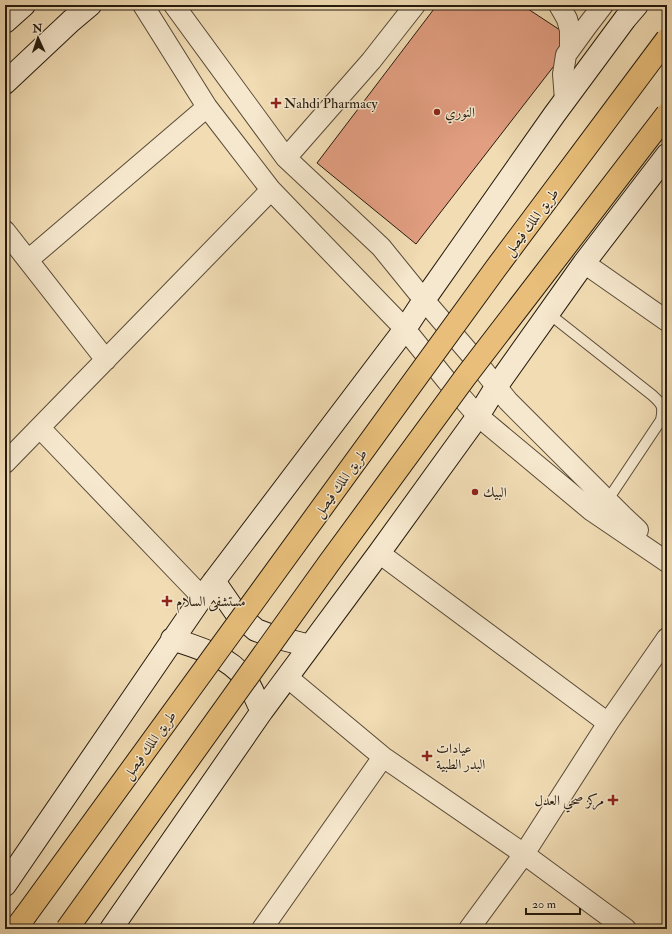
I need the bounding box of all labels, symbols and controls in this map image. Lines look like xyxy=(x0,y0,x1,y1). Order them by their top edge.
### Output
north arrow xyxy=(18,18,58,58)
text: N xyxy=(31,22,44,35)
place label: Nahdi Pharmacy xyxy=(284,95,379,113)
marker: Nahdi Pharmacy xyxy=(271,98,281,108)
place label: النوري xyxy=(445,104,475,124)
marker: النوري xyxy=(432,107,442,117)
street label: طريق الملك فيصل xyxy=(500,185,564,261)
street label: طريق الملك فيصل xyxy=(310,446,373,522)
place label: البيك xyxy=(483,484,507,501)
marker: البيك xyxy=(470,487,480,497)
place label: مستشفى السلام xyxy=(176,593,246,614)
marker: مستشفى السلام xyxy=(161,595,173,607)
street label: طريق الملك فيصل xyxy=(119,708,182,784)
place label: عيادات البدر الطبية xyxy=(436,740,485,773)
marker: عيادات البدر الطبية xyxy=(421,750,433,762)
place label: مركز صحي العدل xyxy=(534,792,604,813)
marker: مركز صحي العدل xyxy=(607,794,619,806)
scale bar xyxy=(526,890,580,916)
text: 20 m xyxy=(532,897,557,912)

